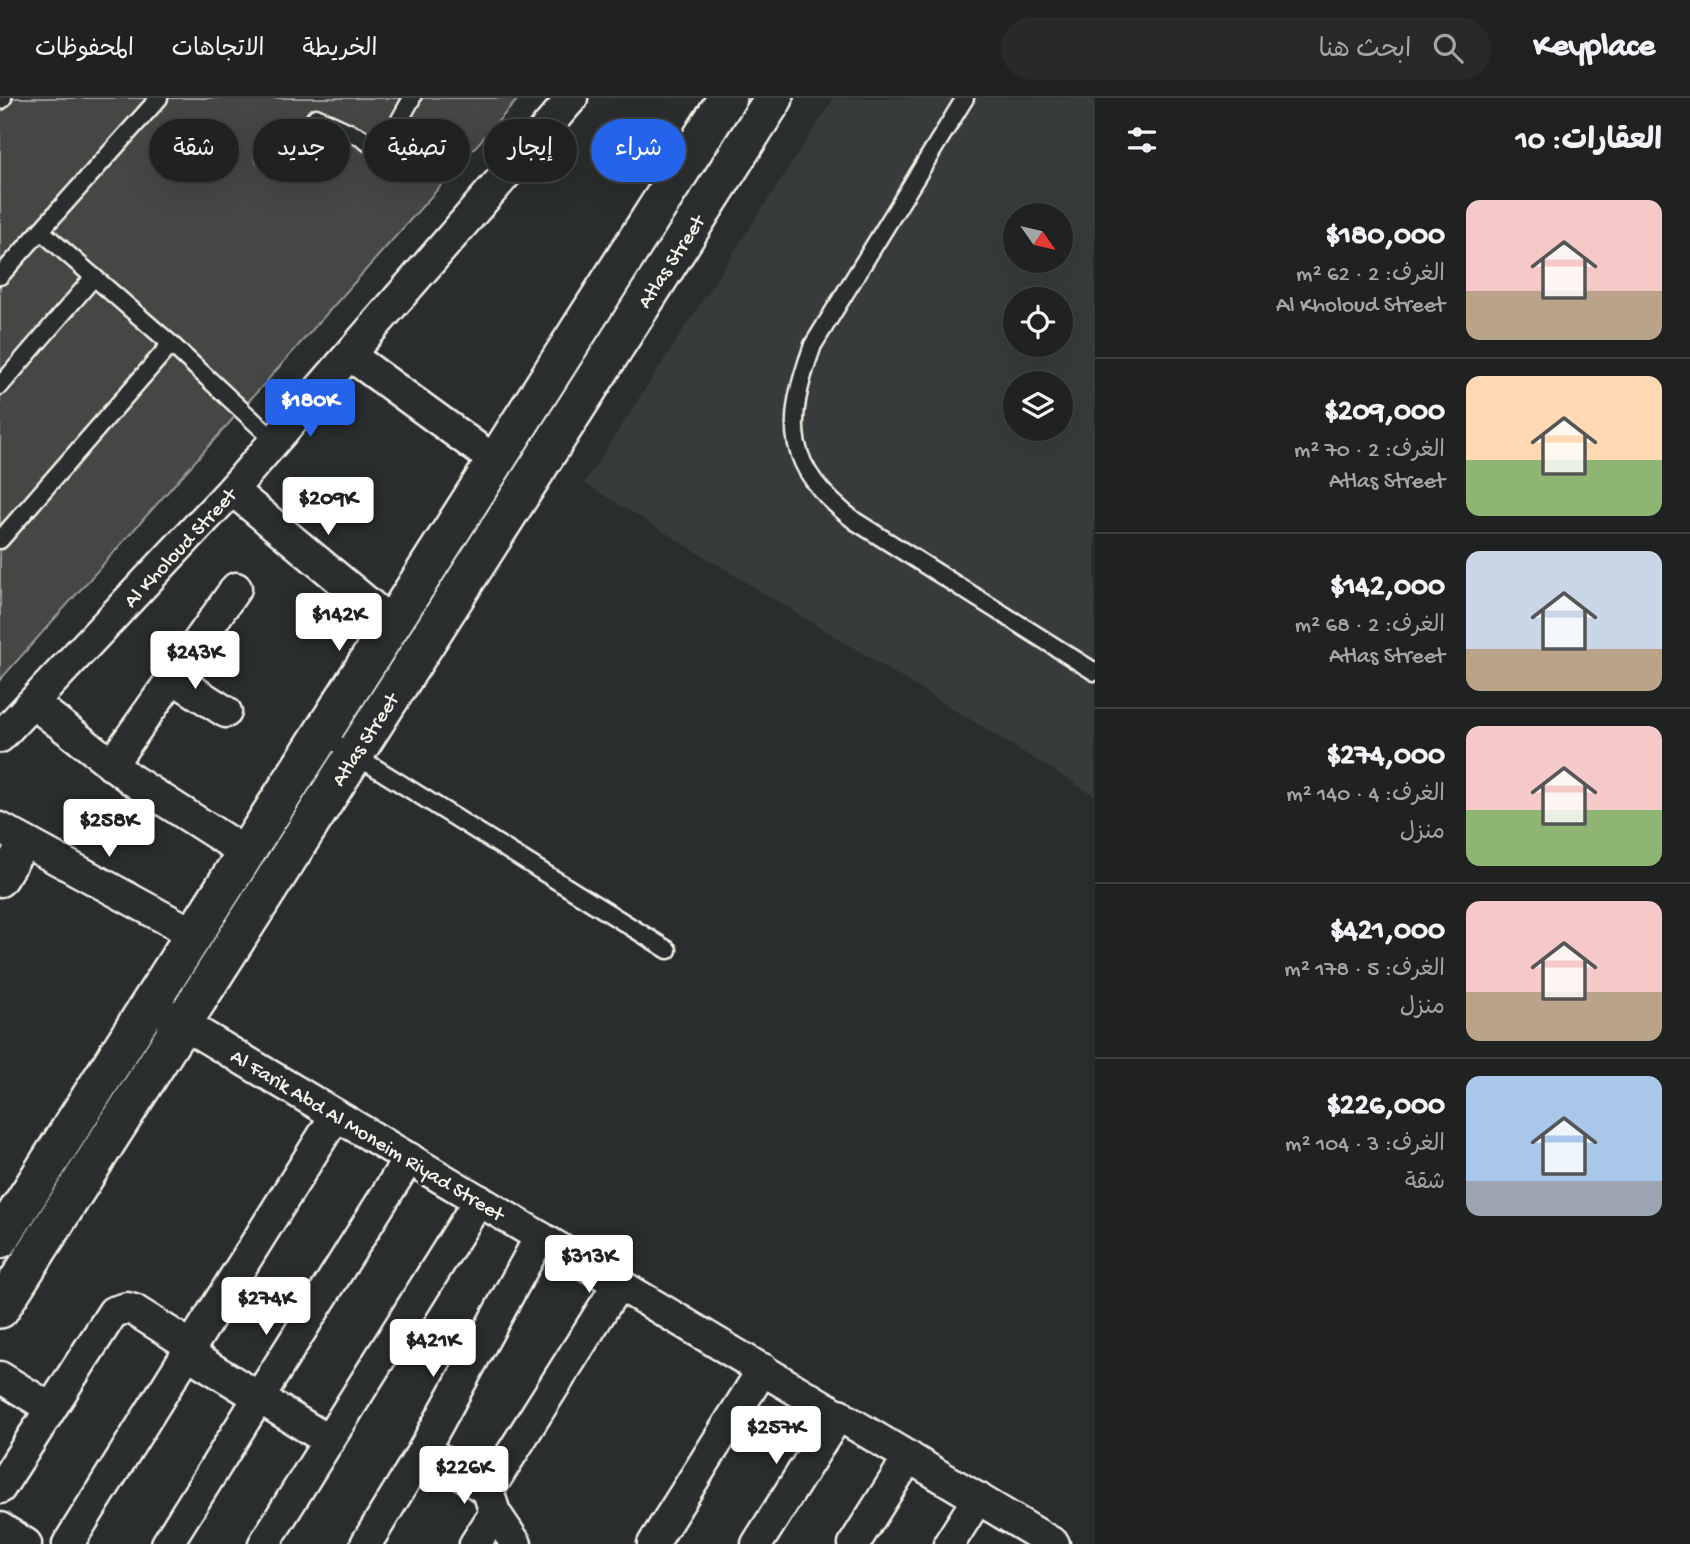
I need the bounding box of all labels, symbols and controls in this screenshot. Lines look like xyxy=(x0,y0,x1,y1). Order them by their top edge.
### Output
search box xyxy=(1001,17,1491,80)
icon: search xyxy=(1429,29,1467,67)
text: Keyplace xyxy=(1533,29,1655,67)
text: المحفوظات xyxy=(35,36,134,65)
text: الاتجاهات xyxy=(172,36,265,65)
text: الخريطة xyxy=(303,36,377,65)
text: ابحث هنا xyxy=(1318,36,1411,67)
chip: شقة xyxy=(149,119,239,182)
chip: جديد xyxy=(253,119,350,182)
chip: تصفية xyxy=(364,119,470,182)
chip: إيجار xyxy=(484,119,577,182)
chip: شراء xyxy=(591,119,686,182)
icon: filters xyxy=(1123,121,1161,159)
text: العقارات: 10 xyxy=(1516,125,1662,160)
north arrow xyxy=(1003,203,1073,273)
map controls xyxy=(1003,203,1073,441)
street label: Atlas Street xyxy=(634,210,714,314)
text: $180,000 xyxy=(1325,220,1445,255)
icon: home xyxy=(1522,228,1606,312)
text: الغرف: 2 · 62 m² xyxy=(1296,262,1445,289)
button: locate xyxy=(1003,287,1073,357)
text: Al Kholoud Street xyxy=(1276,293,1445,320)
button: layers xyxy=(1003,371,1073,441)
pin: $180K xyxy=(261,380,359,439)
text: $180K xyxy=(281,388,339,415)
text: $209,000 xyxy=(1324,396,1445,431)
icon: home xyxy=(1522,404,1606,488)
text: الغرف: 2 · 70 m² xyxy=(1294,438,1445,465)
text: Atlas Street xyxy=(1329,469,1445,496)
pin: $209K xyxy=(279,478,377,537)
street label: Al Kholoud Street xyxy=(120,483,245,614)
text: $209K xyxy=(299,486,357,513)
text: $142,000 xyxy=(1330,571,1445,606)
icon: home xyxy=(1522,579,1606,663)
pin: $142K xyxy=(290,594,388,653)
text: $142K xyxy=(312,602,366,629)
text: الغرف: 2 · 68 m² xyxy=(1295,613,1445,640)
pin: $243K xyxy=(146,632,244,691)
text: $243K xyxy=(166,640,224,667)
text: Atlas Street xyxy=(1329,644,1445,671)
street label: Atlas Street xyxy=(328,688,408,792)
text: $274,000 xyxy=(1326,740,1445,775)
icon: home xyxy=(1522,754,1606,838)
text: الغرف: 4 · 140 m² xyxy=(1286,782,1445,809)
pin: $258K xyxy=(60,800,158,859)
text: $258K xyxy=(80,808,138,835)
text: منزل xyxy=(1400,820,1445,847)
text: $421,000 xyxy=(1330,915,1445,950)
icon: home xyxy=(1522,929,1606,1013)
text: الغرف: 5 · 178 m² xyxy=(1284,957,1445,984)
text: منزل xyxy=(1400,995,1445,1022)
street label: Al Farik Abd Al Moneim Riyad Street xyxy=(225,1045,510,1230)
text: $226,000 xyxy=(1326,1090,1445,1125)
icon: home xyxy=(1522,1104,1606,1188)
text: الغرف: 3 · 104 m² xyxy=(1285,1132,1445,1159)
text: شقة xyxy=(1405,1170,1445,1197)
pin: $313K xyxy=(540,1236,638,1295)
text: $313K xyxy=(561,1244,617,1271)
pin: $274K xyxy=(217,1278,315,1337)
text: $274K xyxy=(237,1286,295,1313)
pin: $421K xyxy=(384,1320,482,1379)
text: $421K xyxy=(406,1328,460,1355)
pin: $257K xyxy=(727,1406,825,1466)
text: $257K xyxy=(747,1415,805,1442)
pin: $226K xyxy=(415,1446,513,1506)
text: $226K xyxy=(435,1455,493,1482)

